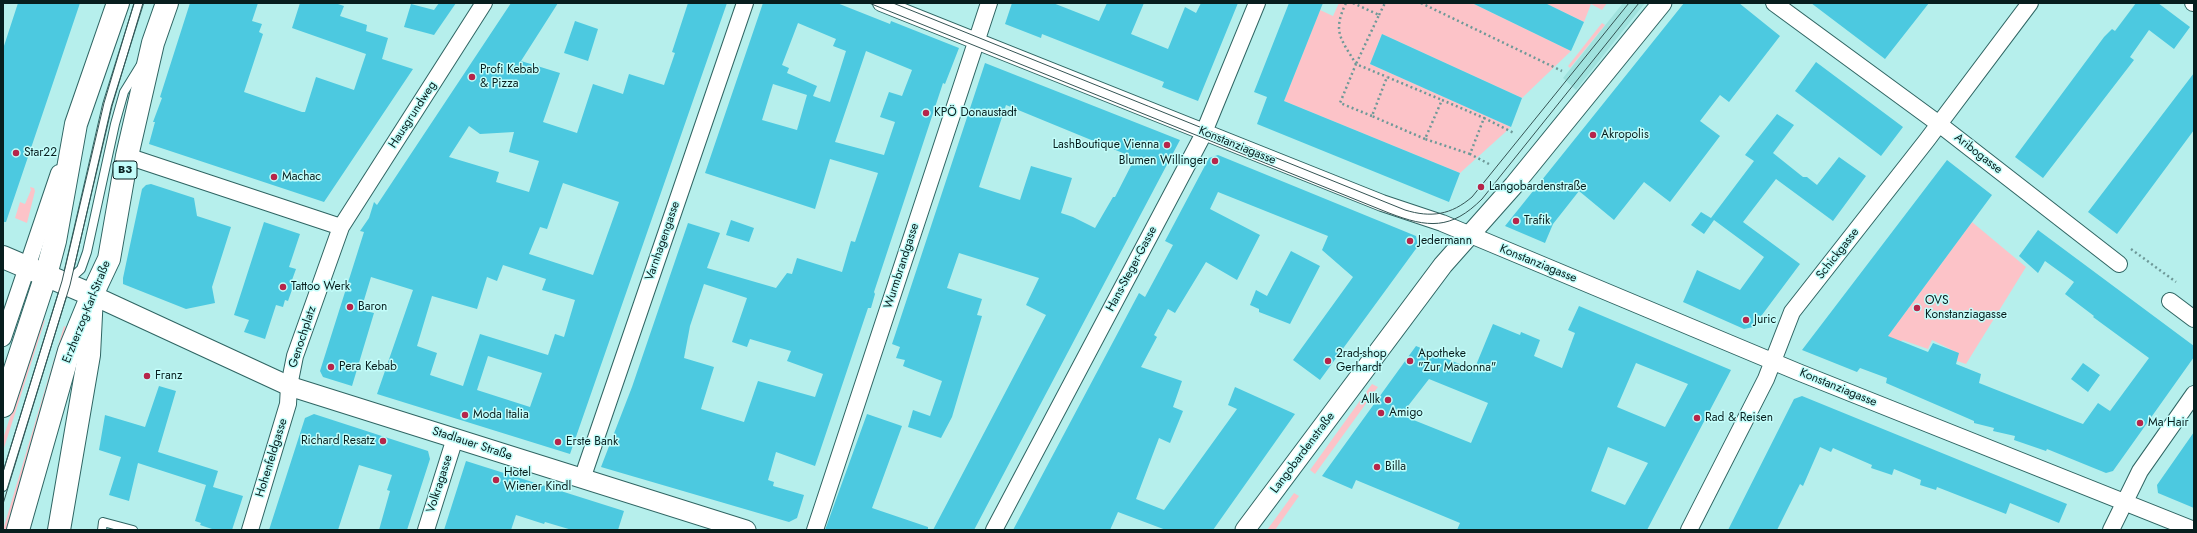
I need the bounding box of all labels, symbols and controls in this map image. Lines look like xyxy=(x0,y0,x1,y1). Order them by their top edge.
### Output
place label: Profi Kebab & Pizza xyxy=(480,63,539,91)
marker: Profi Kebab & Pizza xyxy=(467,72,477,82)
street label: Hausgrundweg xyxy=(386,79,440,151)
place label: KPÖ Donaustadt xyxy=(934,106,1017,120)
marker: KPÖ Donaustadt xyxy=(921,108,931,118)
street label: Konstanziagasse xyxy=(1196,124,1278,168)
place label: Akropolis xyxy=(1601,128,1649,142)
marker: Akropolis xyxy=(1588,130,1598,140)
street label: Aribogasse xyxy=(1951,131,2005,177)
place label: LashBoutique Vienna xyxy=(1053,138,1159,152)
marker: LashBoutique Vienna xyxy=(1162,140,1172,150)
place label: Star22 xyxy=(24,146,57,160)
marker: Star22 xyxy=(11,148,21,158)
place label: Blumen Willinger xyxy=(1119,154,1207,168)
marker: Blumen Willinger xyxy=(1210,156,1220,166)
road number: B3 xyxy=(113,161,137,179)
place label: Machac xyxy=(282,170,321,184)
marker: Machac xyxy=(269,172,279,182)
place label: Langobardenstraße xyxy=(1489,180,1586,194)
marker: Langobardenstraße xyxy=(1476,182,1486,192)
street label: Varnhagengasse xyxy=(643,200,683,282)
place label: Trafik xyxy=(1524,214,1550,228)
marker: Trafik xyxy=(1511,216,1521,226)
street label: Wurmbrandgasse xyxy=(881,221,923,311)
street label: Hans-Steger-Gasse xyxy=(1104,224,1160,314)
street label: Schickgasse xyxy=(1814,226,1862,282)
place label: Jedermann xyxy=(1418,234,1472,248)
marker: Jedermann xyxy=(1405,236,1415,246)
street label: Konstanziagasse xyxy=(1497,242,1579,286)
street label: Erzherzog-Karl-Straße xyxy=(60,259,114,365)
place label: Tattoo Werk xyxy=(291,280,350,294)
marker: Tattoo Werk xyxy=(278,282,288,292)
place label: OVS Konstanziagasse xyxy=(1925,294,2007,322)
place label: Baron xyxy=(358,300,387,314)
marker: Baron xyxy=(345,302,355,312)
marker: OVS Konstanziagasse xyxy=(1912,303,1922,313)
street label: Genochplatz xyxy=(286,304,320,370)
place label: Juric xyxy=(1754,313,1776,327)
marker: Juric xyxy=(1741,315,1751,325)
place label: 2rad-shop Gerhardt xyxy=(1336,347,1387,375)
place label: Apotheke "Zur Madonna" xyxy=(1418,347,1496,375)
marker: 2rad-shop Gerhardt xyxy=(1323,356,1333,366)
marker: Apotheke "Zur Madonna" xyxy=(1405,356,1415,366)
place label: Pera Kebab xyxy=(339,360,397,374)
marker: Pera Kebab xyxy=(326,362,336,372)
street label: Konstanziagasse xyxy=(1797,366,1879,410)
place label: Franz xyxy=(155,369,182,383)
marker: Franz xyxy=(142,371,152,381)
place label: Allk xyxy=(1361,393,1380,407)
marker: Allk xyxy=(1383,395,1393,405)
place label: Amigo xyxy=(1389,406,1423,420)
place label: Moda Italia xyxy=(473,408,529,422)
marker: Amigo xyxy=(1376,408,1386,418)
marker: Moda Italia xyxy=(460,410,470,420)
street label: Langobardenstraße xyxy=(1268,410,1338,496)
place label: Rad & Reisen xyxy=(1705,411,1773,425)
marker: Rad & Reisen xyxy=(1692,413,1702,423)
place label: Ma Hair xyxy=(2148,416,2189,430)
street label: Hohenfeldgasse xyxy=(253,417,291,499)
marker: Ma Hair xyxy=(2135,418,2145,428)
street label: Stadlauer Straße xyxy=(430,424,514,464)
place label: Richard Resatz xyxy=(301,434,375,448)
place label: Erste Bank xyxy=(566,435,618,449)
marker: Richard Resatz xyxy=(378,436,388,446)
marker: Erste Bank xyxy=(553,437,563,447)
street label: Volkragasse xyxy=(424,453,456,515)
place label: Billa xyxy=(1385,460,1406,474)
marker: Billa xyxy=(1372,462,1382,472)
place label: Hotel Wiener Kindl xyxy=(504,466,571,494)
marker: Hotel Wiener Kindl xyxy=(491,475,501,485)

